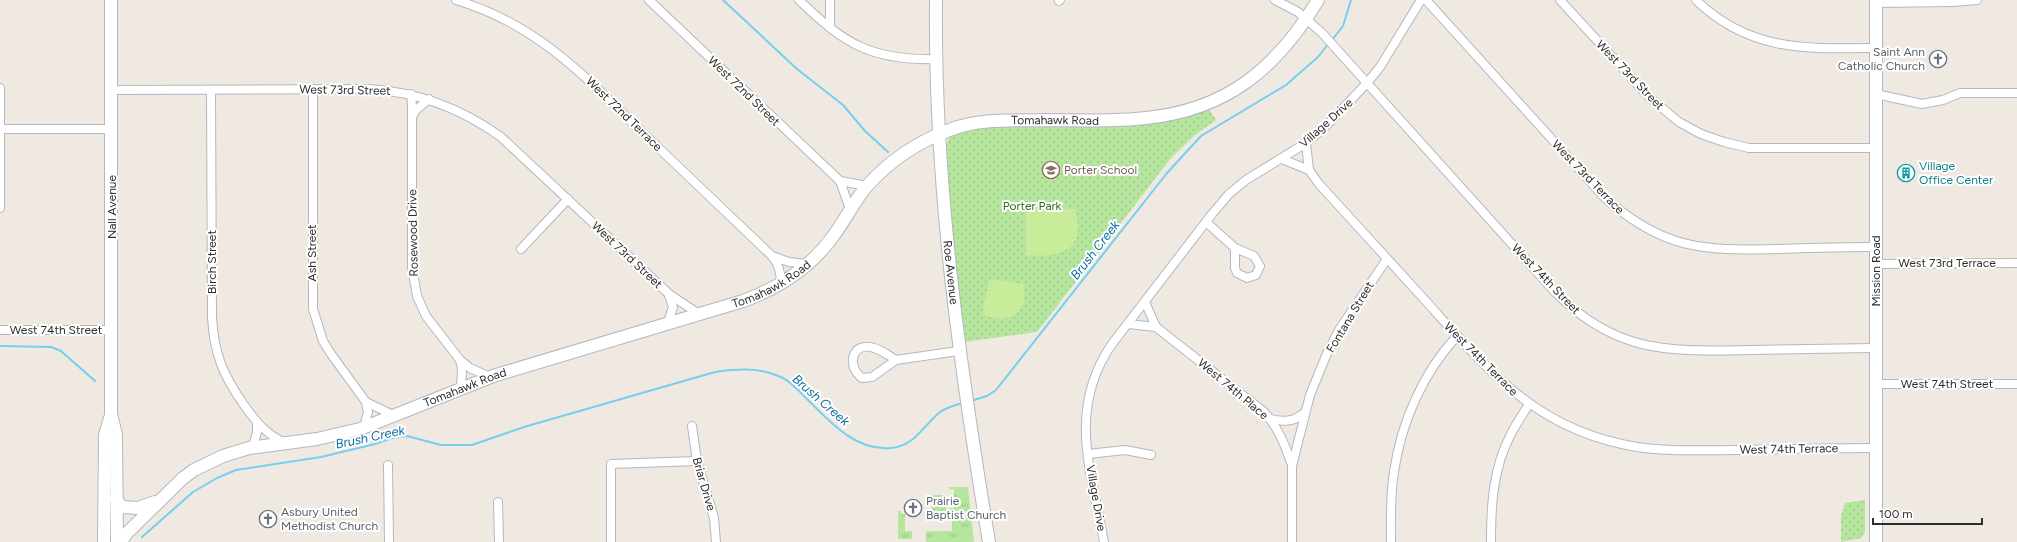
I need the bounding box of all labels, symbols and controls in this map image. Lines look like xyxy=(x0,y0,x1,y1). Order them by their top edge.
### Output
street label: West 73rd Street xyxy=(1593,37,1667,113)
place label: Saint Ann Catholic Church xyxy=(1838,45,1925,73)
church icon: Saint Ann Catholic Church xyxy=(1928,49,1948,69)
street label: West 72nd Street xyxy=(705,53,783,129)
street label: West 72nd Terrace xyxy=(583,74,665,154)
street label: West 73rd Street xyxy=(299,82,391,98)
street label: Village Drive xyxy=(1296,95,1356,151)
street label: Tomahawk Road xyxy=(1011,113,1099,128)
street label: West 73rd Terrace xyxy=(1549,137,1627,217)
place label: Village Office Center xyxy=(1919,159,1993,187)
school or university icon: Porter School xyxy=(1041,160,1061,180)
place label: Porter School xyxy=(1064,163,1137,177)
building icon: Village Office Center xyxy=(1896,163,1916,183)
street label: Nall Avenue xyxy=(105,174,119,239)
street label: Rosewood Drive xyxy=(405,189,421,277)
park label: Porter Park xyxy=(1003,199,1062,213)
water label: Brush Creek xyxy=(1067,217,1123,282)
street label: West 73rd Street xyxy=(589,219,665,292)
street label: Ash Street xyxy=(305,224,319,281)
street label: Birch Street xyxy=(205,230,219,294)
street label: Mission Road xyxy=(1869,235,1883,307)
street label: Roe Avenue xyxy=(940,240,961,306)
street label: West 74th Street xyxy=(1509,241,1583,317)
street label: West 73rd Terrace xyxy=(1898,256,1996,270)
street label: Tomahawk Road xyxy=(730,257,813,311)
street label: Fontana Street xyxy=(1323,279,1377,355)
street label: West 74th Terrace xyxy=(1441,319,1521,399)
street label: West 74th Street xyxy=(10,323,103,337)
street label: West 74th Place xyxy=(1195,356,1271,423)
street label: Tomahawk Road xyxy=(422,365,508,410)
water label: Brush Creek xyxy=(789,371,853,429)
street label: West 74th Street xyxy=(1901,377,1994,391)
water label: Brush Creek xyxy=(334,422,407,452)
street label: West 74th Terrace xyxy=(1740,441,1839,457)
street label: Briar Drive xyxy=(690,456,718,513)
street label: Village Drive xyxy=(1083,464,1109,533)
place label: Prairie Baptist Church xyxy=(926,494,1007,522)
church icon: Prairie Baptist Church xyxy=(903,498,923,518)
scale bar xyxy=(1873,500,1982,526)
place label: Asbury United Methodist Church xyxy=(281,505,378,533)
text: 100 m xyxy=(1879,507,1913,521)
church icon: Asbury United Methodist Church xyxy=(258,509,278,529)

